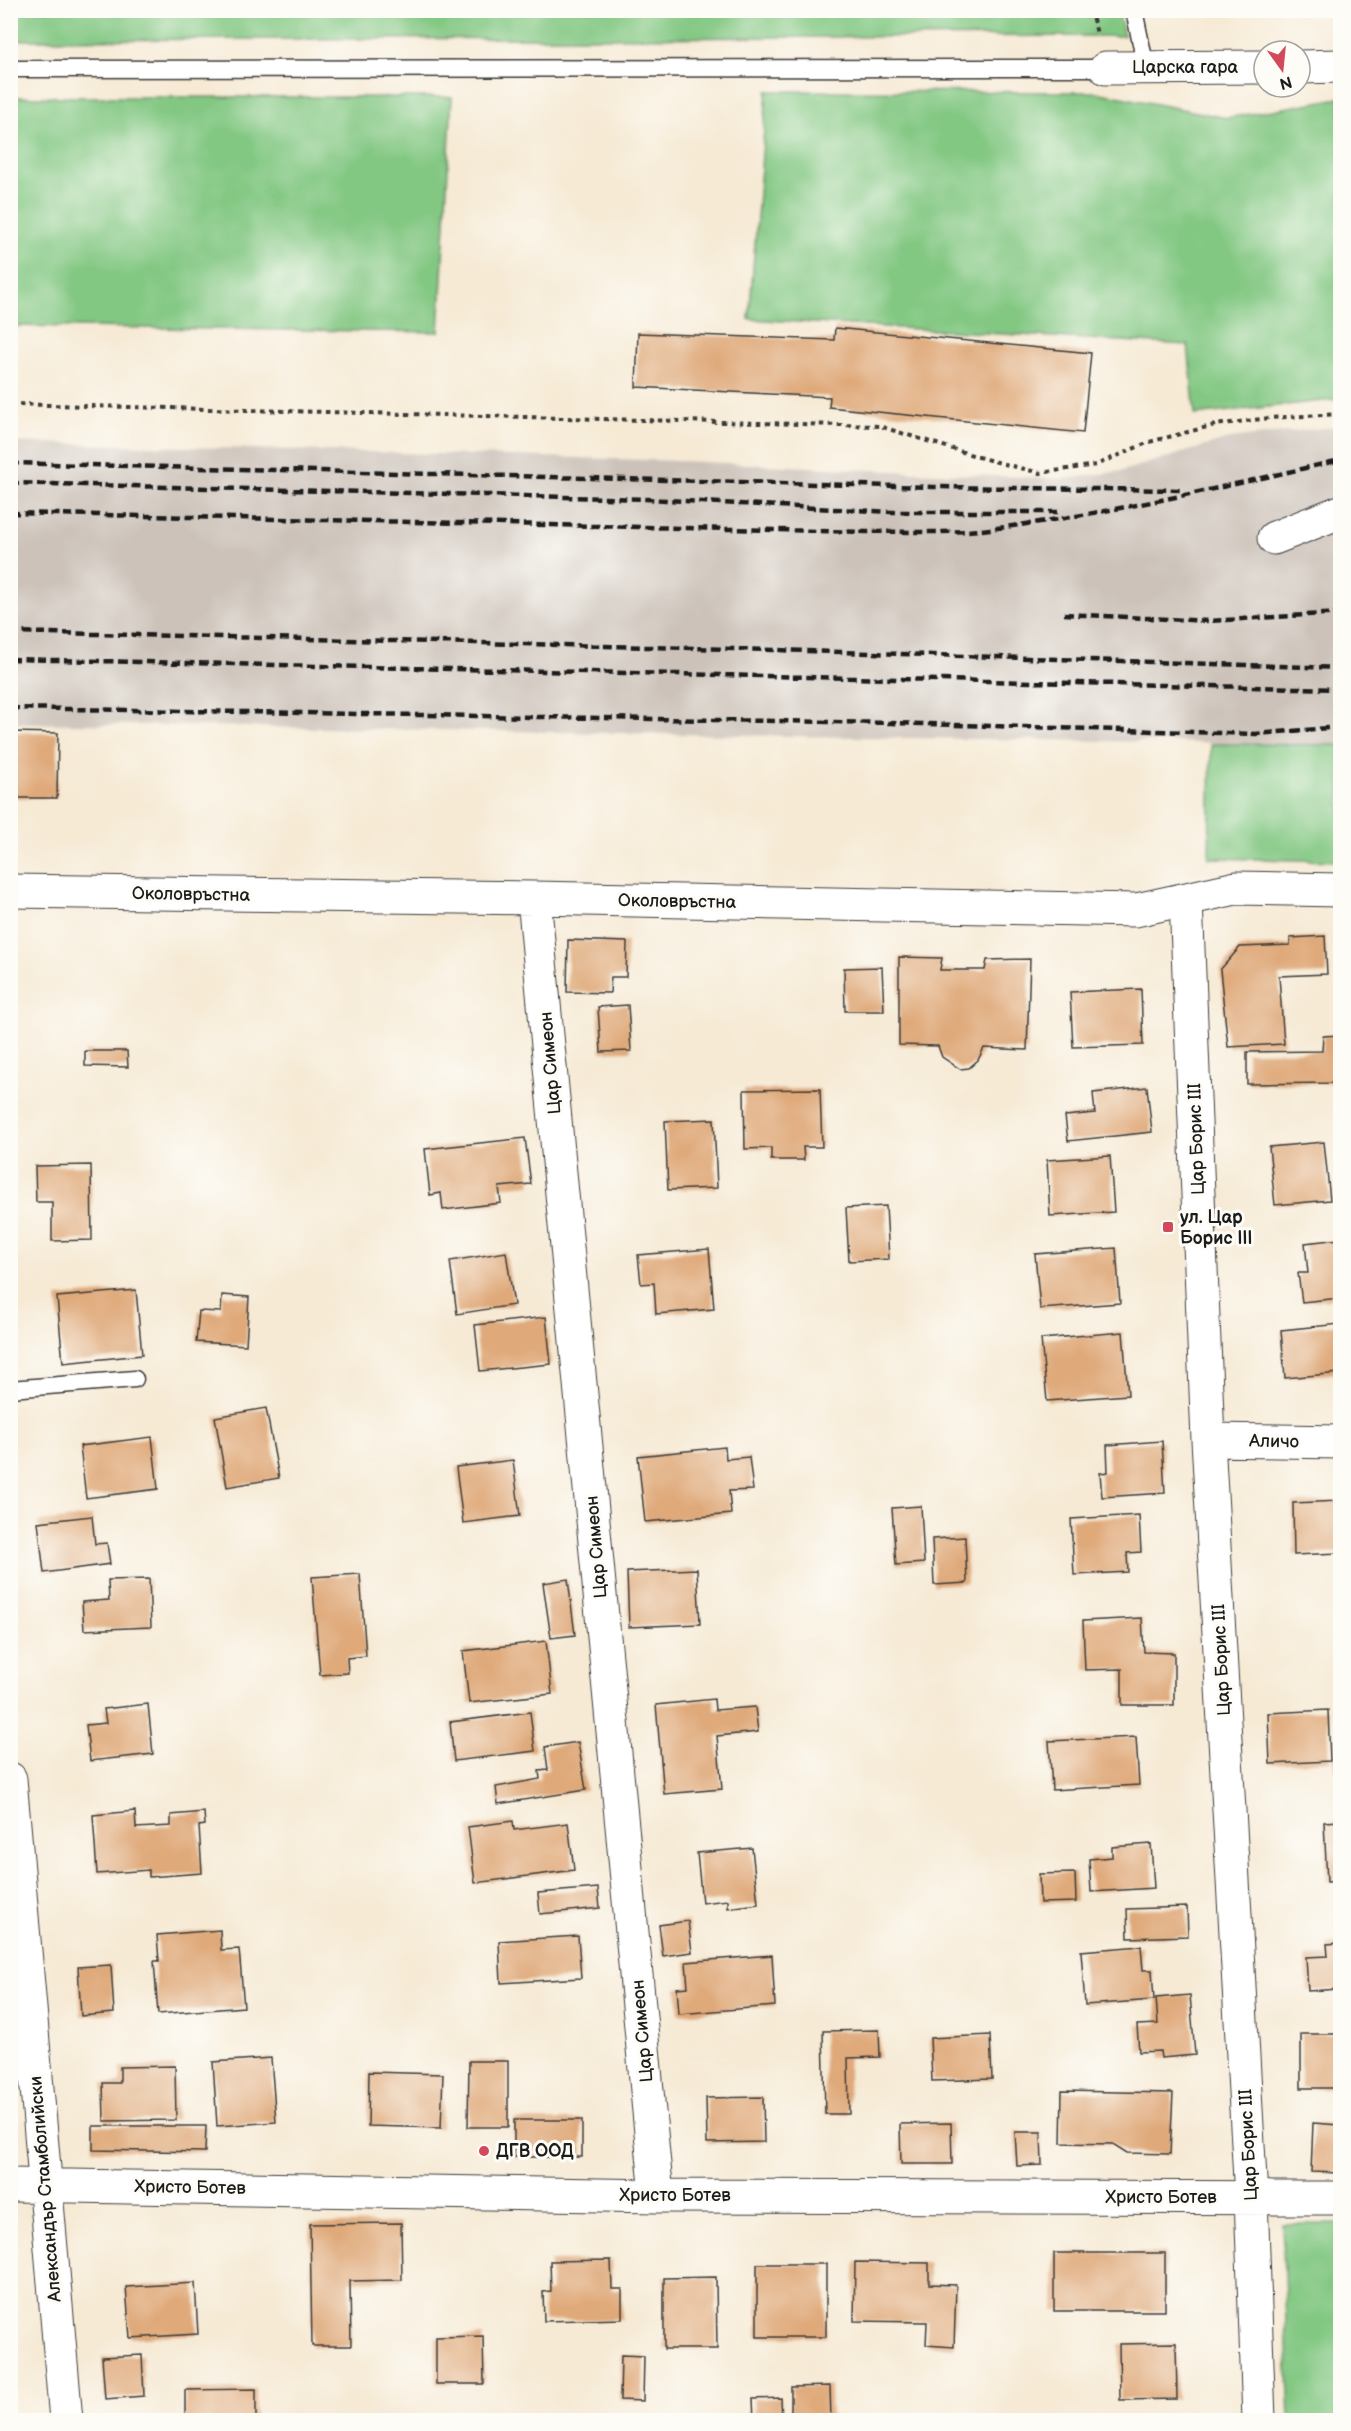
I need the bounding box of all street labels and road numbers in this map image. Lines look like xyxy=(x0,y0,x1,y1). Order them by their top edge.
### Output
street label: Царска гара xyxy=(1132,57,1238,78)
street label: Околовръстна xyxy=(132,883,251,906)
street label: Околовръстна xyxy=(618,890,737,913)
street label: Цар Симеон xyxy=(536,1011,565,1115)
street label: Цар Борис III xyxy=(1184,1083,1209,1195)
street label: Аличо xyxy=(1248,1431,1299,1452)
street label: Цар Симеон xyxy=(582,1495,611,1599)
street label: Цар Борис III xyxy=(1208,1604,1235,1716)
street label: Цар Симеон xyxy=(628,1979,657,2083)
street label: Александър Стамболийски xyxy=(25,2075,66,2304)
street label: Цар Борис III xyxy=(1235,2089,1262,2201)
street label: Христо Ботев xyxy=(134,2176,247,2199)
street label: Христо Ботев xyxy=(619,2185,731,2206)
street label: Христо Ботев xyxy=(1105,2187,1217,2208)

